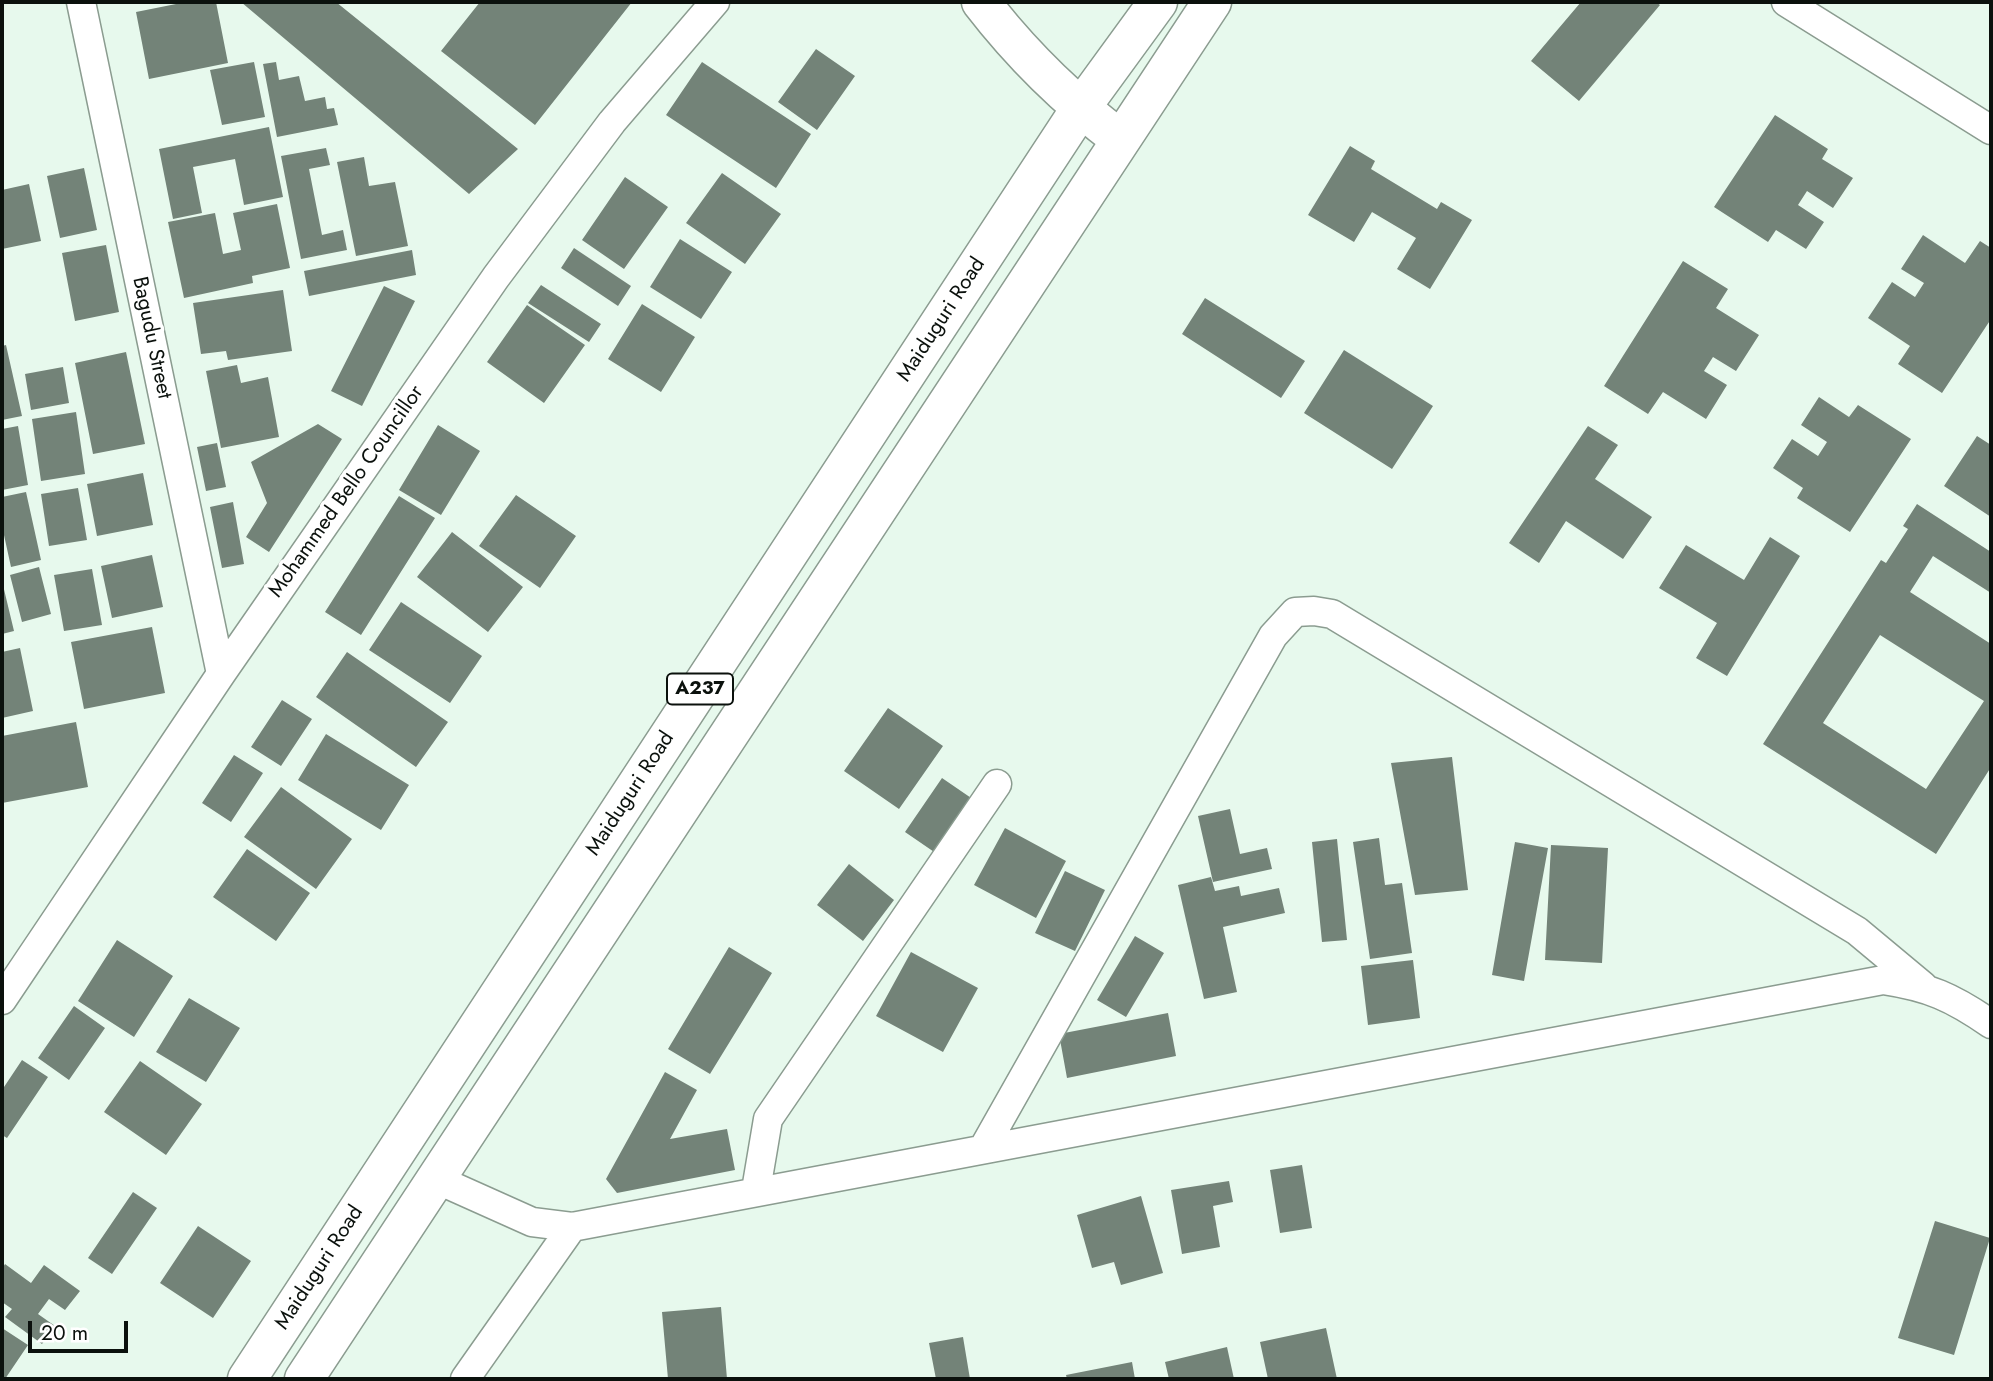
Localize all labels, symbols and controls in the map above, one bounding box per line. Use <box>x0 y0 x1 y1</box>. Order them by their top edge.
street label: Maiduguri Road <box>893 253 991 387</box>
street label: Bagudu Street <box>126 275 176 401</box>
street label: Mohammed Bello Councillor <box>264 381 430 603</box>
road number: A237 <box>667 674 733 704</box>
street label: Maiduguri Road <box>582 727 680 861</box>
street label: Maiduguri Road <box>271 1201 369 1335</box>
scale bar <box>32 1308 131 1352</box>
text: 20 m <box>41 1318 88 1348</box>

